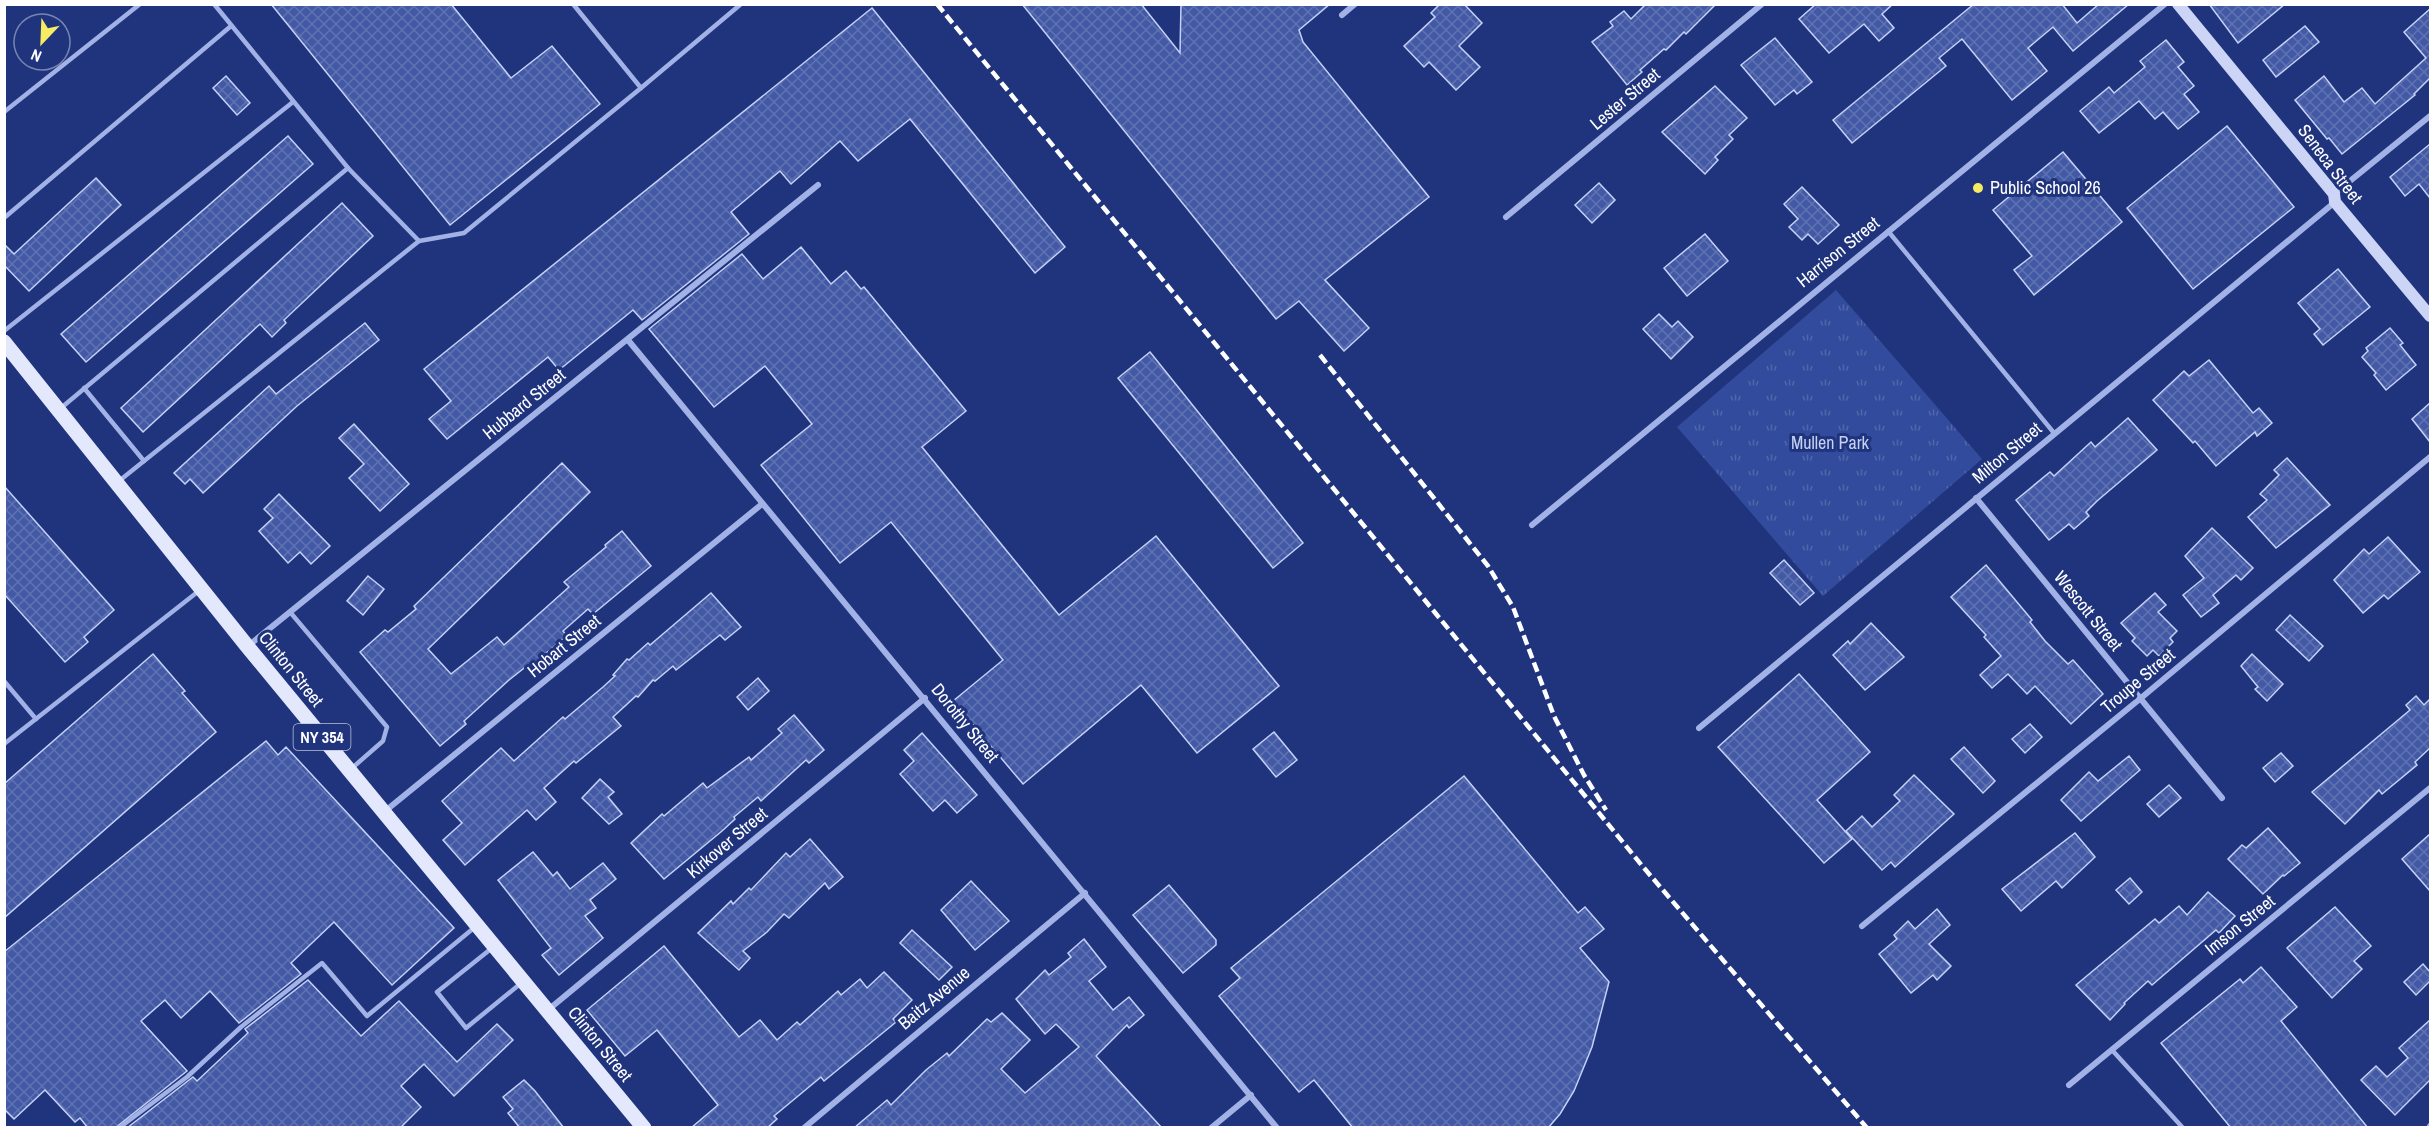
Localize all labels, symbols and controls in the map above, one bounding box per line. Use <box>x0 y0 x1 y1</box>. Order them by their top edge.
north arrow <box>12 12 72 72</box>
text: N <box>27 44 45 68</box>
street label: Lester Street <box>1584 62 1665 135</box>
street label: Seneca Street <box>2292 119 2369 209</box>
place label: Public School 26 <box>1990 175 2101 200</box>
marker: Public School 26 <box>1971 181 1985 195</box>
street label: Harrison Street <box>1791 210 1884 293</box>
street label: Hubbard Street <box>477 362 570 445</box>
street label: Milton Street <box>1967 416 2047 489</box>
park label: Mullen Park <box>1791 430 1870 455</box>
street label: Wescott Street <box>2048 565 2128 656</box>
street label: Hobart Street <box>522 608 606 683</box>
street label: Clinton Street <box>253 626 330 712</box>
street label: Troupe Street <box>2095 642 2180 719</box>
street label: Dorothy Street <box>926 678 1005 768</box>
road number: NY 354 <box>294 724 350 750</box>
street label: Kirkover Street <box>681 801 772 884</box>
street label: Imson Street <box>2199 889 2280 961</box>
street label: Baitz Avenue <box>892 960 975 1035</box>
street label: Clinton Street <box>562 1001 639 1087</box>

